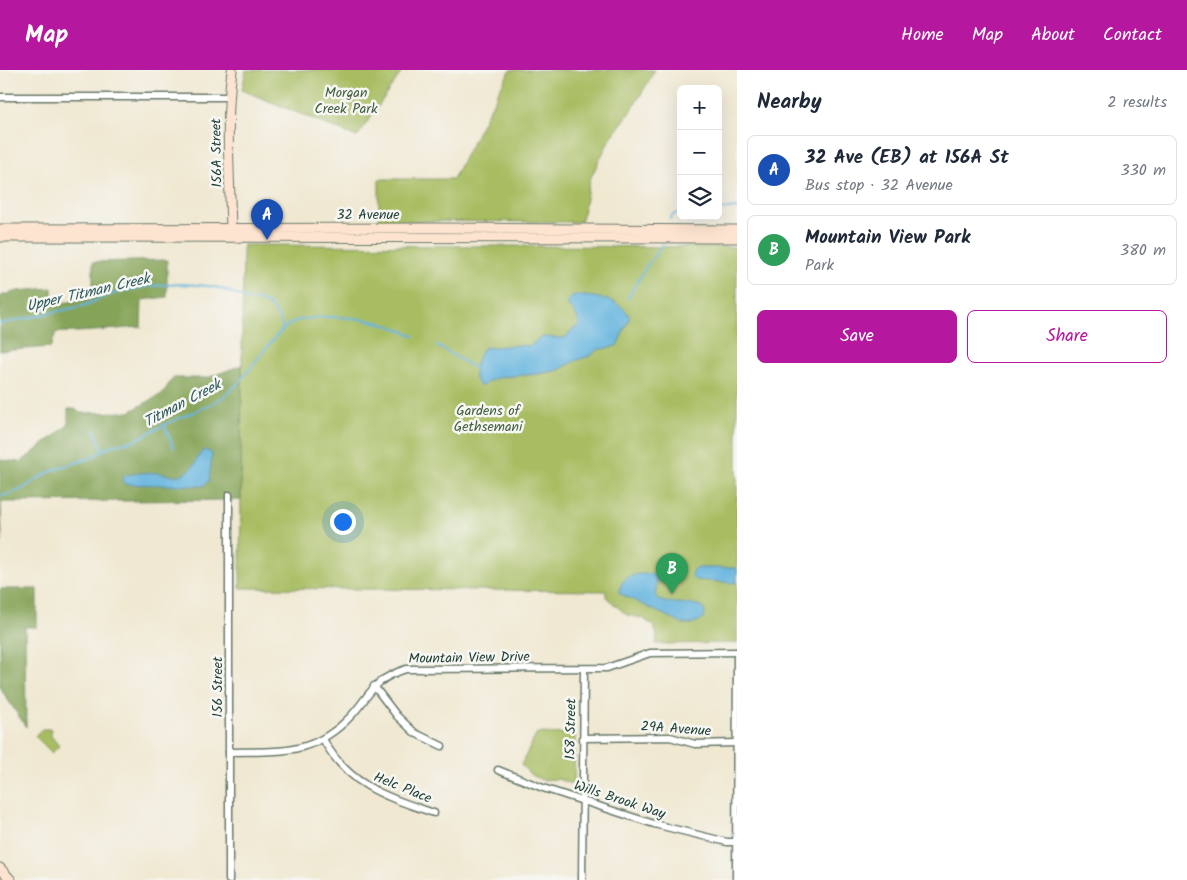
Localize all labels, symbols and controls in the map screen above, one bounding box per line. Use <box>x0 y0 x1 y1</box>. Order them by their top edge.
text: Map <box>25 16 68 55</box>
text: Home <box>901 21 944 50</box>
text: Map <box>972 21 1003 50</box>
text: About <box>1031 21 1075 50</box>
text: Contact <box>1103 21 1162 50</box>
park label: Morgan Creek Park <box>314 82 378 120</box>
map controls <box>677 85 722 220</box>
button: + <box>677 85 722 130</box>
text: Nearby <box>757 86 822 119</box>
text: 2 results <box>1107 90 1167 115</box>
street label: 156A Street <box>205 118 229 188</box>
button: − <box>677 130 722 175</box>
text: 32 Ave (EB) at 156A St <box>805 143 1009 173</box>
text: A <box>769 158 779 183</box>
text: 330 m <box>1121 158 1166 183</box>
text: Bus stop · 32 Avenue <box>805 173 953 198</box>
button: layers <box>677 175 722 220</box>
pin: A <box>251 199 283 240</box>
street label: 32 Avenue <box>337 204 400 226</box>
text: Mountain View Park <box>805 223 970 253</box>
text: B <box>769 238 779 263</box>
text: 380 m <box>1120 238 1166 263</box>
text: Park <box>805 253 834 278</box>
water label: Upper Titman Creek <box>24 267 154 319</box>
button: Save <box>757 310 957 363</box>
button: Share <box>967 310 1167 363</box>
water label: Titman Creek <box>139 372 227 434</box>
park label: Gardens of Gethsemani <box>454 400 523 438</box>
your location <box>330 509 356 535</box>
pin: B <box>656 553 688 594</box>
street label: Mountain View Drive <box>408 646 531 670</box>
street label: 156 Street <box>207 656 229 717</box>
street label: 158 Street <box>559 698 583 760</box>
street label: 29A Avenue <box>640 716 712 742</box>
street label: Helc Place <box>370 766 436 810</box>
street label: Wills Brook Way <box>571 775 669 825</box>

